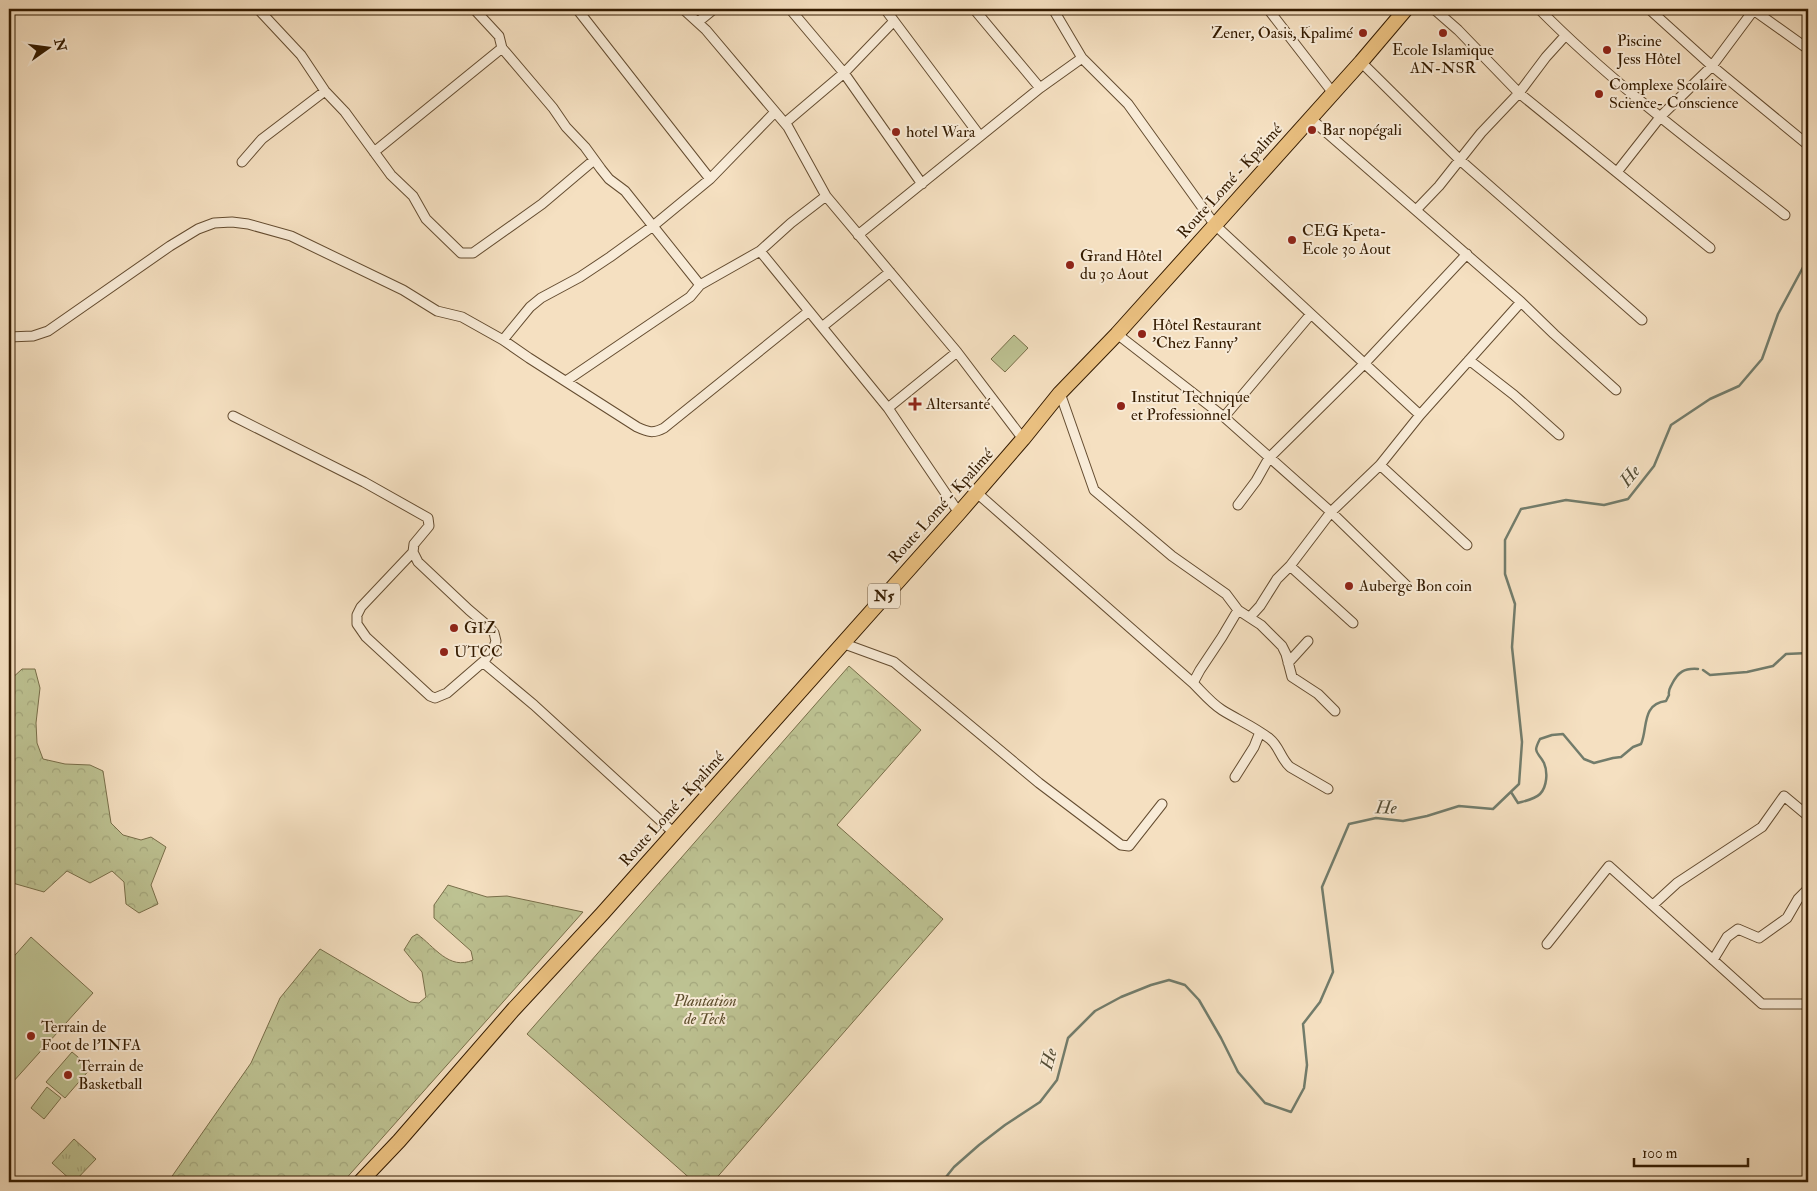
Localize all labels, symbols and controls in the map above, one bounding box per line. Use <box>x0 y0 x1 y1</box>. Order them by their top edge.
north arrow <box>22 22 72 72</box>
place label: Zener, Oasis, Kpalimé <box>1211 23 1353 44</box>
marker: Zener, Oasis, Kpalimé <box>1357 27 1369 39</box>
marker: Ecole Islamique AN-NSR <box>1437 27 1449 39</box>
place label: Piscine Jess Hôtel <box>1616 31 1681 70</box>
text: N <box>50 36 70 54</box>
place label: Ecole Islamique AN-NSR <box>1392 40 1494 78</box>
marker: Piscine Jess Hôtel <box>1601 44 1613 56</box>
place label: Complexe Scolaire Science- Conscience <box>1609 75 1739 113</box>
marker: Complexe Scolaire Science- Conscience <box>1593 88 1605 100</box>
street label: Route Lomé - Kpalimé <box>1173 119 1288 243</box>
place label: Bar nopégali <box>1322 120 1402 141</box>
place label: hotel Wara <box>906 122 976 142</box>
marker: Bar nopégali <box>1306 124 1318 136</box>
marker: hotel Wara <box>890 126 902 138</box>
place label: CEG Kpeta- Ecole 30 Aout <box>1302 221 1391 259</box>
marker: CEG Kpeta- Ecole 30 Aout <box>1286 234 1298 246</box>
place label: Grand Hôtel du 30 Aout <box>1080 246 1162 284</box>
marker: Grand Hôtel du 30 Aout <box>1064 259 1076 271</box>
place label: Hôtel Restaurant 'Chez Fanny' <box>1152 315 1261 353</box>
marker: Hôtel Restaurant 'Chez Fanny' <box>1136 328 1148 340</box>
place label: Institut Technique et Professionnel <box>1131 387 1250 425</box>
place label: Altersanté <box>925 394 990 414</box>
marker: Altersanté <box>908 397 922 411</box>
marker: Institut Technique et Professionnel <box>1115 400 1127 412</box>
street label: Route Lomé - Kpalimé <box>884 444 999 568</box>
water label: He <box>1614 460 1646 492</box>
place label: Auberge Bon coin <box>1358 576 1472 596</box>
marker: Auberge Bon coin <box>1343 580 1355 592</box>
road number: N5 <box>868 584 900 608</box>
place label: GIZ <box>464 618 496 638</box>
marker: GIZ <box>448 622 460 634</box>
place label: UTCC <box>454 642 503 662</box>
marker: UTCC <box>438 646 450 658</box>
street label: Route Lomé - Kpalimé <box>615 747 730 871</box>
water label: He <box>1374 796 1398 820</box>
park label: Plantation de Teck <box>672 991 737 1029</box>
place label: Terrain de Foot de l'INFA <box>41 1017 141 1055</box>
marker: Terrain de Foot de l'INFA <box>25 1030 37 1042</box>
water label: He <box>1035 1045 1063 1073</box>
place label: Terrain de Basketball <box>78 1056 144 1094</box>
marker: Terrain de Basketball <box>62 1069 74 1081</box>
scale bar <box>1634 1136 1748 1168</box>
text: 100 m <box>1642 1144 1678 1163</box>

